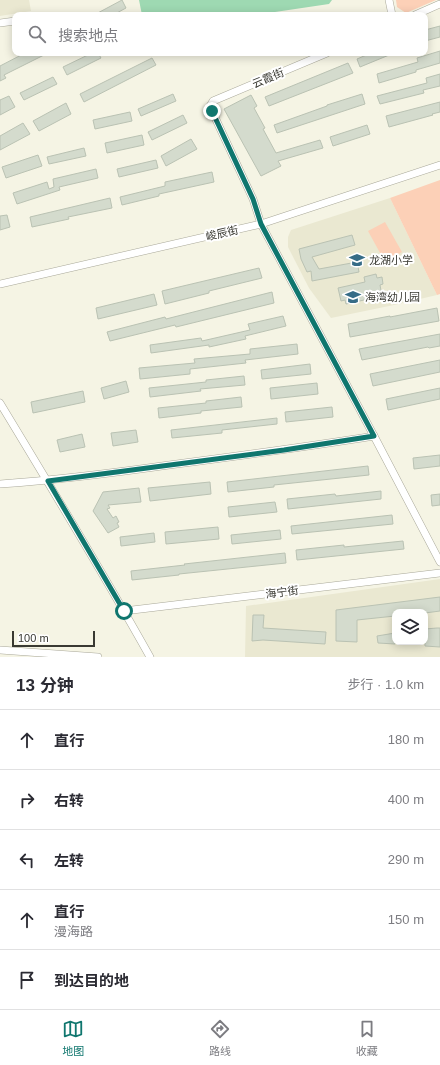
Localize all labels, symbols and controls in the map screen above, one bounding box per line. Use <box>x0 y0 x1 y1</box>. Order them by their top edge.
search box <box>12 12 428 56</box>
icon: search <box>26 23 48 45</box>
text: 搜索地点 <box>58 27 118 44</box>
street label: 云霞街 <box>250 66 286 90</box>
route end <box>203 102 221 120</box>
street label: 峻辰街 <box>205 223 239 243</box>
school or university icon: 龙湖小学 <box>348 251 366 269</box>
place label: 龙湖小学 <box>369 254 413 266</box>
school or university icon: 海湾幼儿园 <box>344 288 362 306</box>
place label: 海湾幼儿园 <box>365 291 420 303</box>
street label: 海宁街 <box>265 584 299 600</box>
route start <box>115 602 133 620</box>
map controls <box>392 609 428 645</box>
button: layers <box>392 609 428 645</box>
scale bar <box>12 629 95 648</box>
text: 100 m <box>18 632 49 644</box>
text: 13 分钟 <box>16 676 74 695</box>
text: 步行 · 1.0 km <box>347 677 424 692</box>
icon: ahead <box>16 729 38 751</box>
text: 直行 <box>54 732 84 749</box>
text: 180 m <box>388 732 424 747</box>
icon: right <box>16 789 38 811</box>
text: 右转 <box>54 792 84 809</box>
text: 400 m <box>388 792 424 807</box>
icon: left <box>16 849 38 871</box>
text: 左转 <box>54 852 84 869</box>
text: 290 m <box>388 852 424 867</box>
text: 直行 <box>54 903 84 920</box>
icon: ahead <box>16 909 38 931</box>
text: 150 m <box>388 912 424 927</box>
text: 漫海路 <box>54 924 93 939</box>
icon: arrive <box>16 969 38 991</box>
text: 到达目的地 <box>54 972 129 989</box>
tab: 地图 <box>62 1018 84 1058</box>
tab: 路线 <box>209 1018 231 1058</box>
tab: 收藏 <box>356 1018 378 1058</box>

